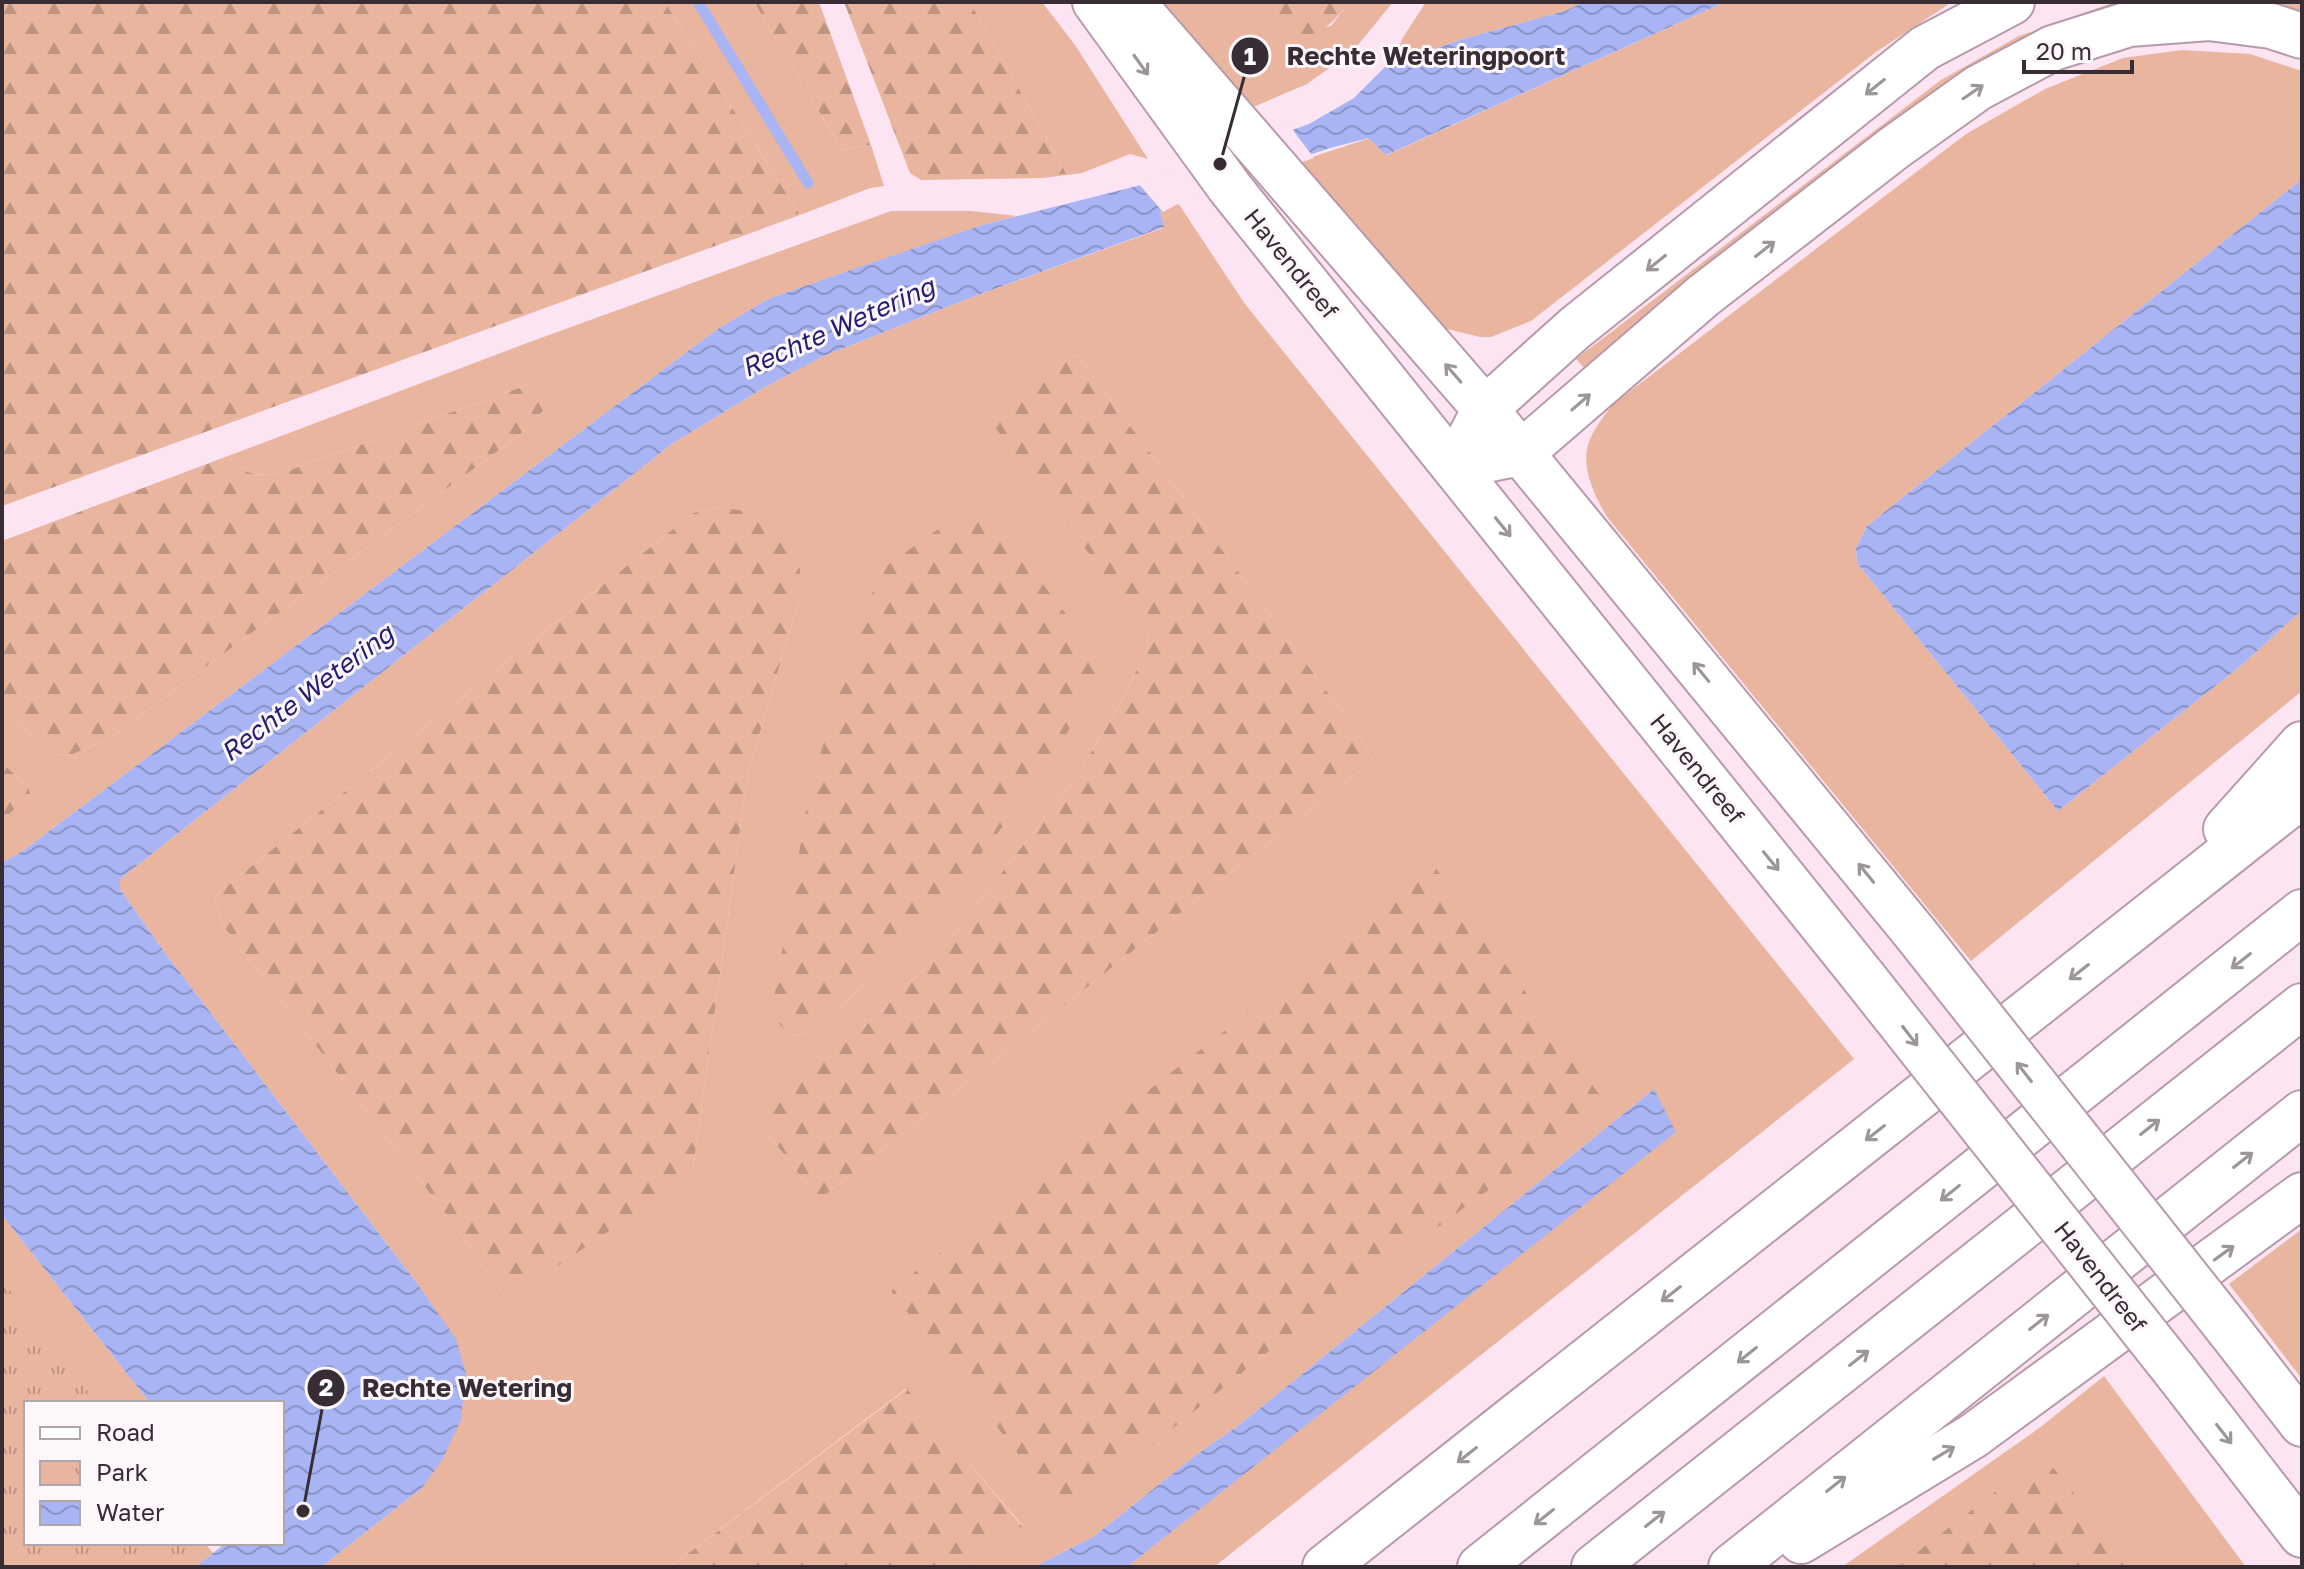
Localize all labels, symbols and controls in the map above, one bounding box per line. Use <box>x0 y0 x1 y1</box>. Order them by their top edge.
scale bar <box>2024 24 2132 74</box>
callout: Rechte Weteringpoort <box>1230 31 1581 81</box>
text: 20 m <box>2036 36 2092 65</box>
text: Rechte Weteringpoort <box>1287 40 1565 71</box>
text: 1 <box>1244 41 1256 70</box>
one-way arrow <box>1133 54 1149 76</box>
one-way arrow <box>1865 78 1886 96</box>
one-way arrow <box>1961 84 1984 100</box>
street label: Havendreef <box>1239 202 1345 324</box>
one-way arrow <box>1754 240 1775 257</box>
one-way arrow <box>1646 254 1667 272</box>
water label: Rechte Wetering <box>737 269 941 383</box>
one-way arrow <box>1444 363 1462 383</box>
one-way arrow <box>1570 394 1590 412</box>
one-way arrow <box>1495 516 1512 537</box>
water label: Rechte Wetering <box>214 616 401 768</box>
one-way arrow <box>1692 662 1710 682</box>
street label: Havendreef <box>1645 707 1751 829</box>
one-way arrow <box>1762 850 1779 871</box>
one-way arrow <box>1857 863 1875 884</box>
one-way arrow <box>2231 952 2252 969</box>
one-way arrow <box>2069 963 2090 981</box>
one-way arrow <box>1902 1025 1919 1046</box>
one-way arrow <box>2015 1062 2033 1082</box>
one-way arrow <box>2140 1118 2161 1136</box>
one-way arrow <box>1865 1125 1886 1142</box>
one-way arrow <box>2232 1151 2253 1169</box>
one-way arrow <box>1940 1184 1961 1202</box>
street label: Havendreef <box>2049 1215 2154 1338</box>
one-way arrow <box>2212 1244 2234 1261</box>
one-way arrow <box>1661 1286 1682 1303</box>
one-way arrow <box>2028 1313 2049 1330</box>
one-way arrow <box>1737 1347 1758 1364</box>
one-way arrow <box>1848 1349 1869 1367</box>
callout: Rechte Wetering <box>306 1363 588 1413</box>
text: 2 <box>319 1372 333 1401</box>
text: Rechte Wetering <box>362 1372 572 1403</box>
legend <box>24 1401 284 1545</box>
text: Road <box>96 1417 155 1446</box>
one-way arrow <box>2215 1423 2232 1444</box>
one-way arrow <box>1932 1445 1955 1461</box>
one-way arrow <box>1457 1447 1478 1464</box>
text: Park <box>96 1457 148 1486</box>
one-way arrow <box>1825 1475 1846 1492</box>
text: Water <box>96 1497 164 1526</box>
one-way arrow <box>1534 1509 1555 1526</box>
one-way arrow <box>1644 1510 1665 1527</box>

